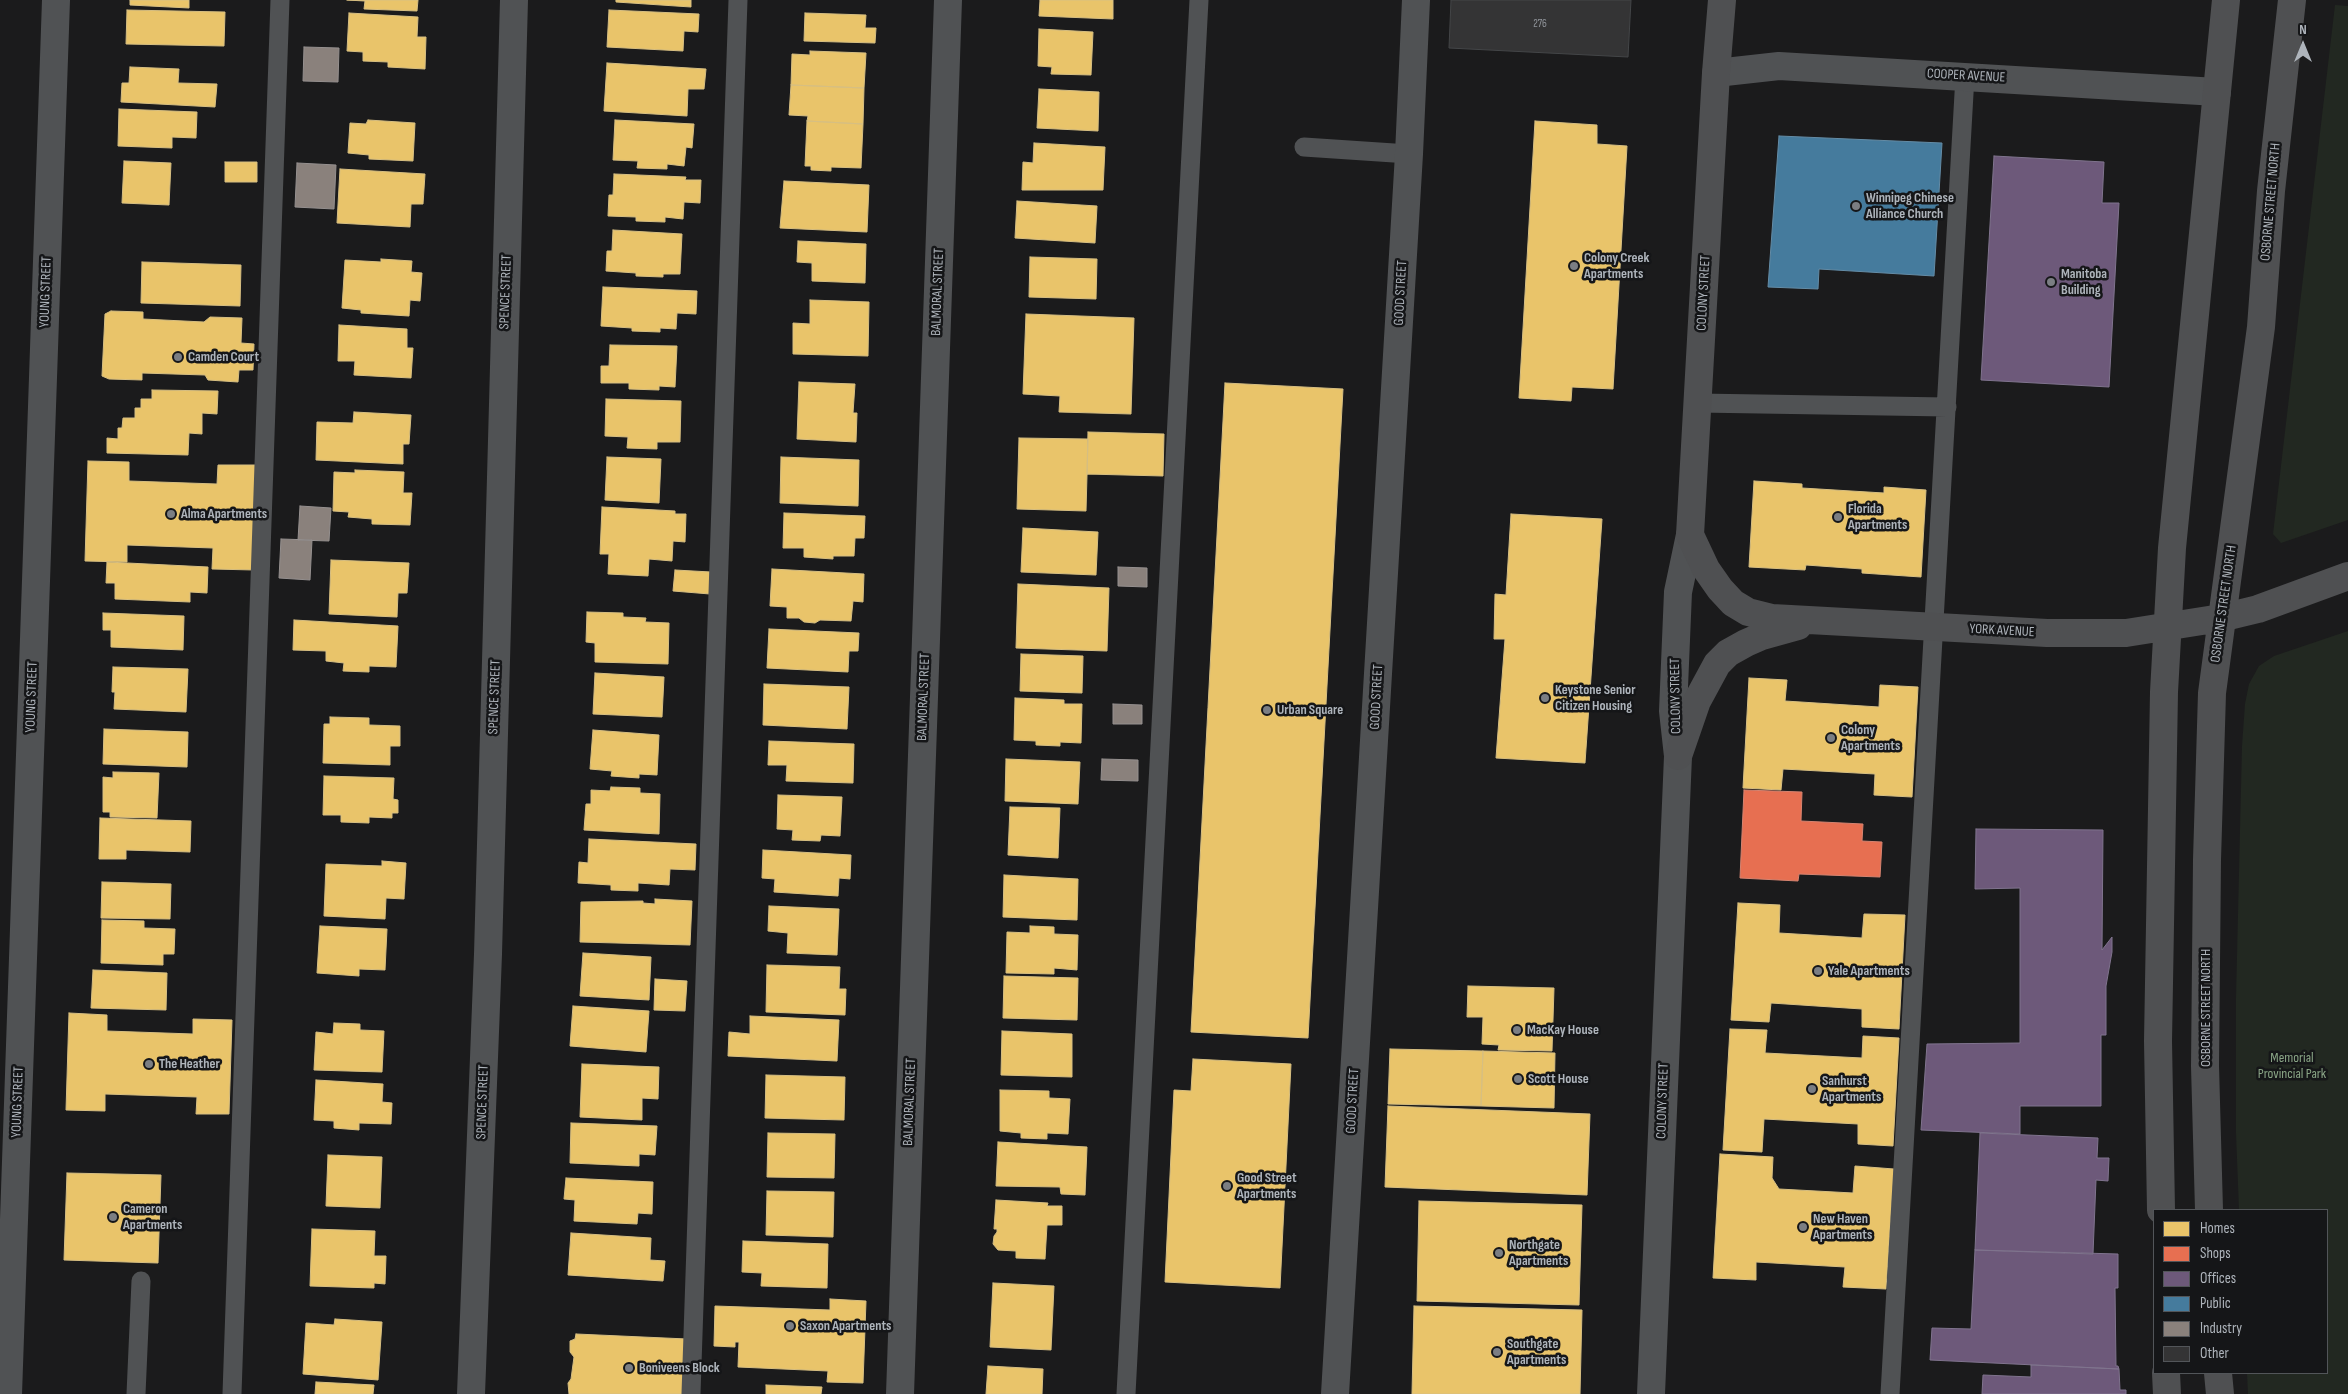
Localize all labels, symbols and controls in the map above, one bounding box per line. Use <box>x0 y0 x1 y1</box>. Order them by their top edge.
house number: 276 <box>1533 17 1547 31</box>
north arrow <box>2278 20 2328 70</box>
text: N <box>2299 21 2307 38</box>
street label: COOPER AVENUE <box>1926 66 2006 86</box>
street label: OSBORNE STREET NORTH <box>2257 142 2285 262</box>
place label: Winnipeg Chinese Alliance Church <box>1866 190 1954 222</box>
marker: Winnipeg Chinese Alliance Church <box>1850 200 1862 212</box>
street label: BALMORAL STREET <box>928 248 948 336</box>
place label: Colony Creek Apartments <box>1584 250 1649 282</box>
street label: SPENCE STREET <box>496 254 516 330</box>
street label: COLONY STREET <box>1694 255 1714 331</box>
street label: YOUNG STREET <box>36 256 56 328</box>
street label: GOOD STREET <box>1391 260 1411 326</box>
marker: Colony Creek Apartments <box>1568 260 1580 272</box>
place label: Manitoba Building <box>2061 266 2107 298</box>
marker: Manitoba Building <box>2045 276 2057 288</box>
place label: Camden Court <box>188 349 259 365</box>
marker: Camden Court <box>172 351 184 363</box>
place label: Florida Apartments <box>1848 501 1907 534</box>
place label: Alma Apartments <box>181 506 267 522</box>
marker: Alma Apartments <box>165 508 177 520</box>
marker: Florida Apartments <box>1832 511 1844 523</box>
street label: OSBORNE STREET NORTH <box>2207 544 2241 664</box>
street label: YORK AVENUE <box>1969 621 2035 641</box>
street label: BALMORAL STREET <box>914 653 934 741</box>
street label: COLONY STREET <box>1667 658 1685 734</box>
street label: SPENCE STREET <box>485 659 505 735</box>
street label: YOUNG STREET <box>22 661 42 733</box>
street label: GOOD STREET <box>1367 664 1387 730</box>
place label: Keystone Senior Citizen Housing <box>1555 682 1636 714</box>
marker: Keystone Senior Citizen Housing <box>1539 692 1551 704</box>
place label: Urban Square <box>1277 702 1343 718</box>
marker: Urban Square <box>1261 704 1273 716</box>
place label: Colony Apartments <box>1841 722 1900 754</box>
marker: Colony Apartments <box>1825 732 1837 744</box>
street label: OSBORNE STREET NORTH <box>2198 949 2214 1067</box>
place label: Yale Apartments <box>1828 963 1910 979</box>
marker: Yale Apartments <box>1812 965 1824 977</box>
place label: MacKay House <box>1527 1022 1599 1038</box>
marker: MacKay House <box>1511 1024 1523 1036</box>
park label: Memorial Provincial Park <box>2258 1050 2326 1082</box>
place label: The Heather <box>159 1056 220 1072</box>
marker: The Heather <box>143 1058 155 1070</box>
street label: BALMORAL STREET <box>900 1058 920 1146</box>
street label: COLONY STREET <box>1653 1063 1673 1139</box>
street label: SPENCE STREET <box>473 1064 493 1140</box>
street label: YOUNG STREET <box>8 1066 28 1138</box>
street label: GOOD STREET <box>1343 1068 1363 1134</box>
place label: Scott House <box>1528 1071 1589 1087</box>
marker: Scott House <box>1512 1073 1524 1085</box>
place label: Sanhurst Apartments <box>1822 1073 1881 1106</box>
marker: Sanhurst Apartments <box>1806 1083 1818 1095</box>
place label: Good Street Apartments <box>1237 1170 1297 1202</box>
marker: Good Street Apartments <box>1221 1180 1233 1192</box>
place label: Cameron Apartments <box>123 1201 182 1234</box>
legend <box>2153 1209 2328 1374</box>
marker: Cameron Apartments <box>107 1211 119 1223</box>
place label: New Haven Apartments <box>1813 1211 1872 1244</box>
text: Homes <box>2200 1219 2235 1238</box>
marker: New Haven Apartments <box>1797 1221 1809 1233</box>
place label: Northgate Apartments <box>1509 1237 1568 1270</box>
text: Shops <box>2200 1244 2231 1263</box>
marker: Northgate Apartments <box>1493 1247 1505 1259</box>
text: Offices <box>2200 1269 2236 1288</box>
text: Public <box>2200 1294 2231 1313</box>
place label: Saxon Apartments <box>800 1318 892 1334</box>
text: Industry <box>2200 1319 2242 1338</box>
marker: Saxon Apartments <box>784 1320 796 1332</box>
place label: Southgate Apartments <box>1507 1336 1566 1368</box>
text: Other <box>2200 1344 2229 1363</box>
marker: Southgate Apartments <box>1491 1346 1503 1358</box>
place label: Boniveens Block <box>639 1360 720 1376</box>
marker: Boniveens Block <box>623 1362 635 1374</box>

